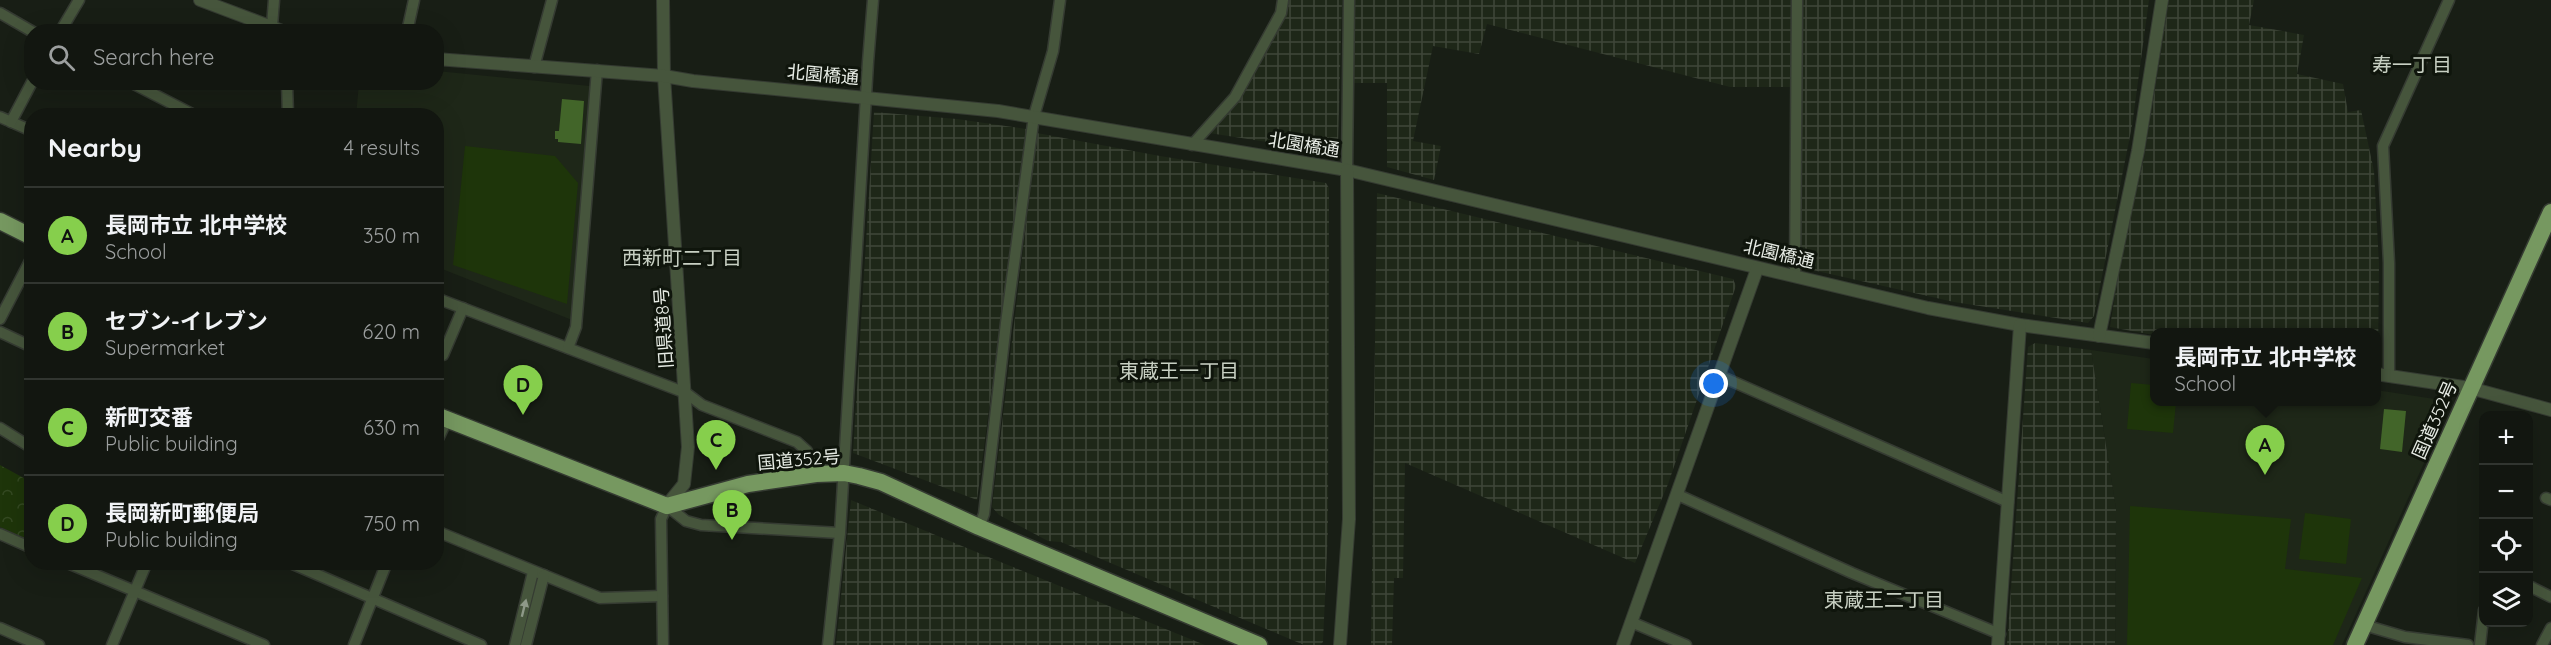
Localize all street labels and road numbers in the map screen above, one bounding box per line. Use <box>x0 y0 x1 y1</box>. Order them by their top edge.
street label: 北園橋通 <box>786 60 860 89</box>
street label: 北園橋通 <box>1267 128 1341 161</box>
street label: 北園橋通 <box>1741 234 1817 273</box>
street label: 旧県道8号 <box>649 286 678 370</box>
street label: 国道352号 <box>2407 377 2462 462</box>
street label: 国道352号 <box>757 444 841 475</box>

